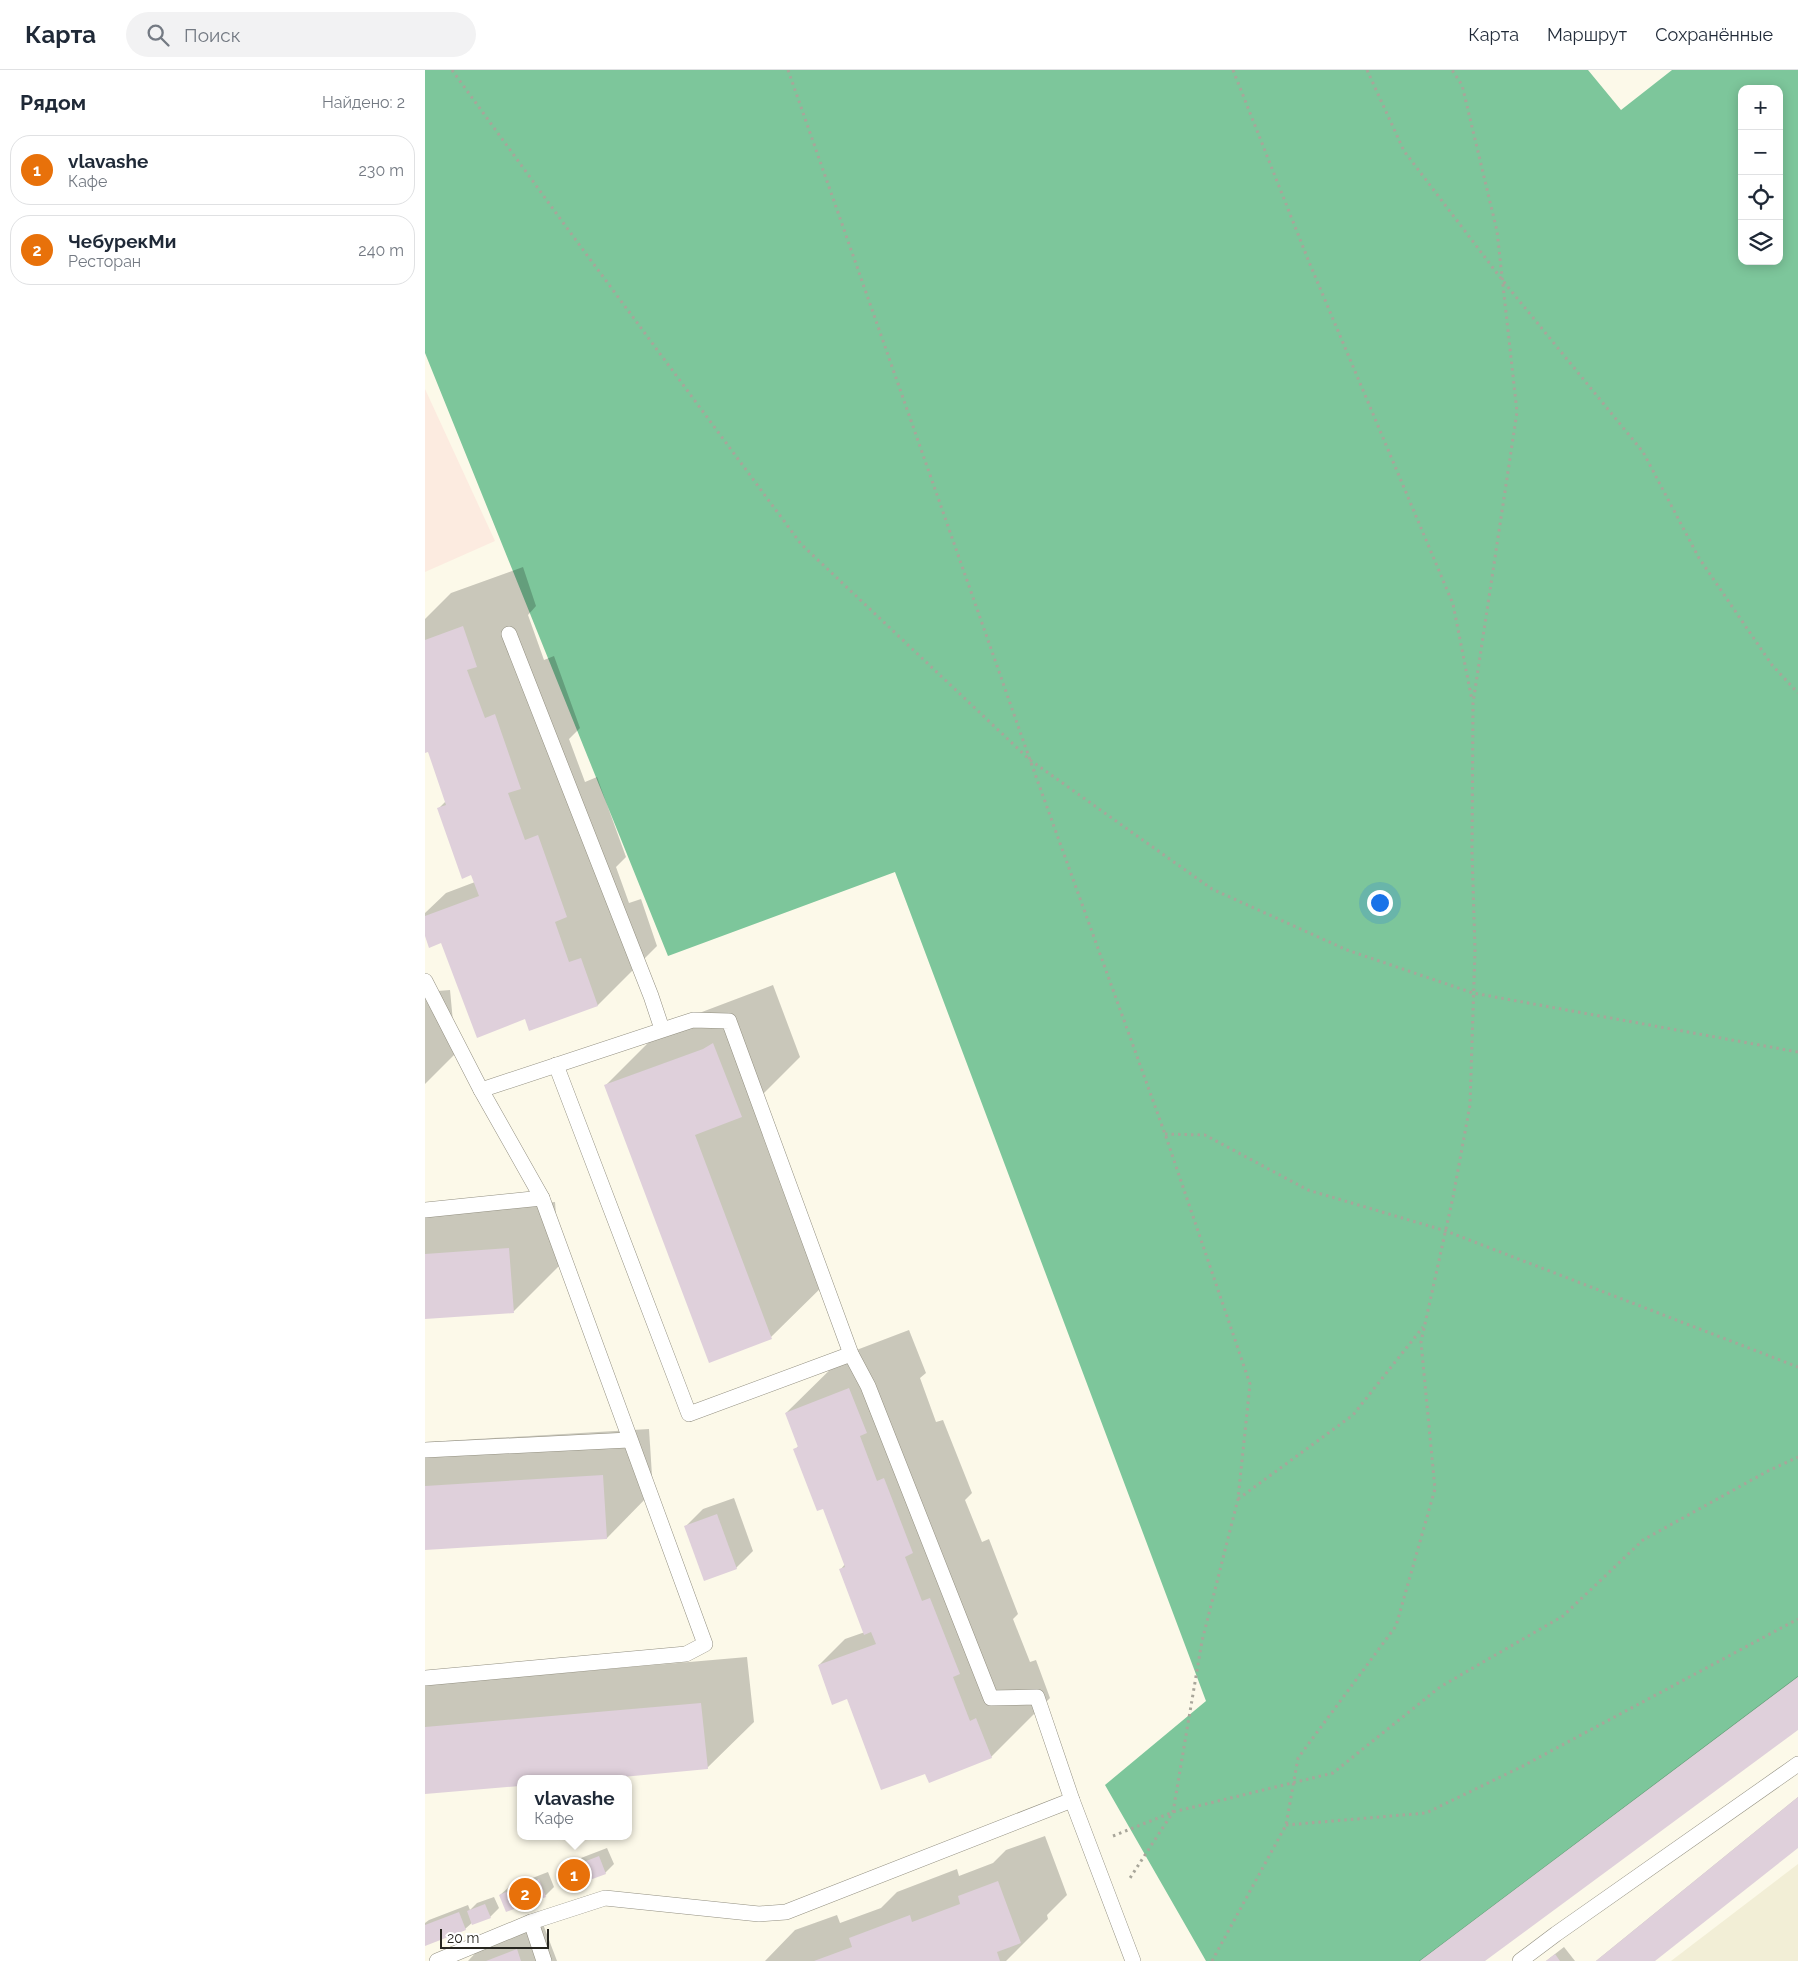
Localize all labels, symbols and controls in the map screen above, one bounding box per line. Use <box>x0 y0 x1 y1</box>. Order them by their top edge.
search box <box>126 12 476 57</box>
text: Карта <box>25 20 96 49</box>
icon: search <box>144 21 172 49</box>
text: Поиск <box>184 24 241 46</box>
text: Карта <box>1468 24 1519 45</box>
text: Маршрут <box>1547 24 1627 45</box>
text: Сохранённые <box>1655 24 1773 45</box>
map controls <box>1738 85 1783 265</box>
button: + <box>1738 85 1783 130</box>
text: Рядом <box>20 90 86 115</box>
text: Найдено: 2 <box>322 93 405 112</box>
button: − <box>1738 130 1783 175</box>
text: vlavashe <box>68 150 148 172</box>
text: 1 <box>33 161 41 180</box>
text: 230 m <box>359 161 404 180</box>
text: Кафе <box>68 172 107 191</box>
button: locate <box>1738 175 1783 220</box>
button: layers <box>1738 220 1783 265</box>
text: ЧебурекМи <box>68 230 176 252</box>
text: 2 <box>32 241 42 260</box>
text: 240 m <box>358 241 404 260</box>
text: Ресторан <box>68 252 141 271</box>
your location <box>1367 890 1393 916</box>
popup <box>517 1775 632 1840</box>
text: vlavashe <box>534 1787 615 1809</box>
text: Кафе <box>534 1809 574 1828</box>
pin: 1 <box>558 1856 590 1894</box>
pin: 2 <box>509 1875 541 1913</box>
scale bar <box>440 1926 549 1949</box>
text: 20 m <box>447 1930 479 1946</box>

